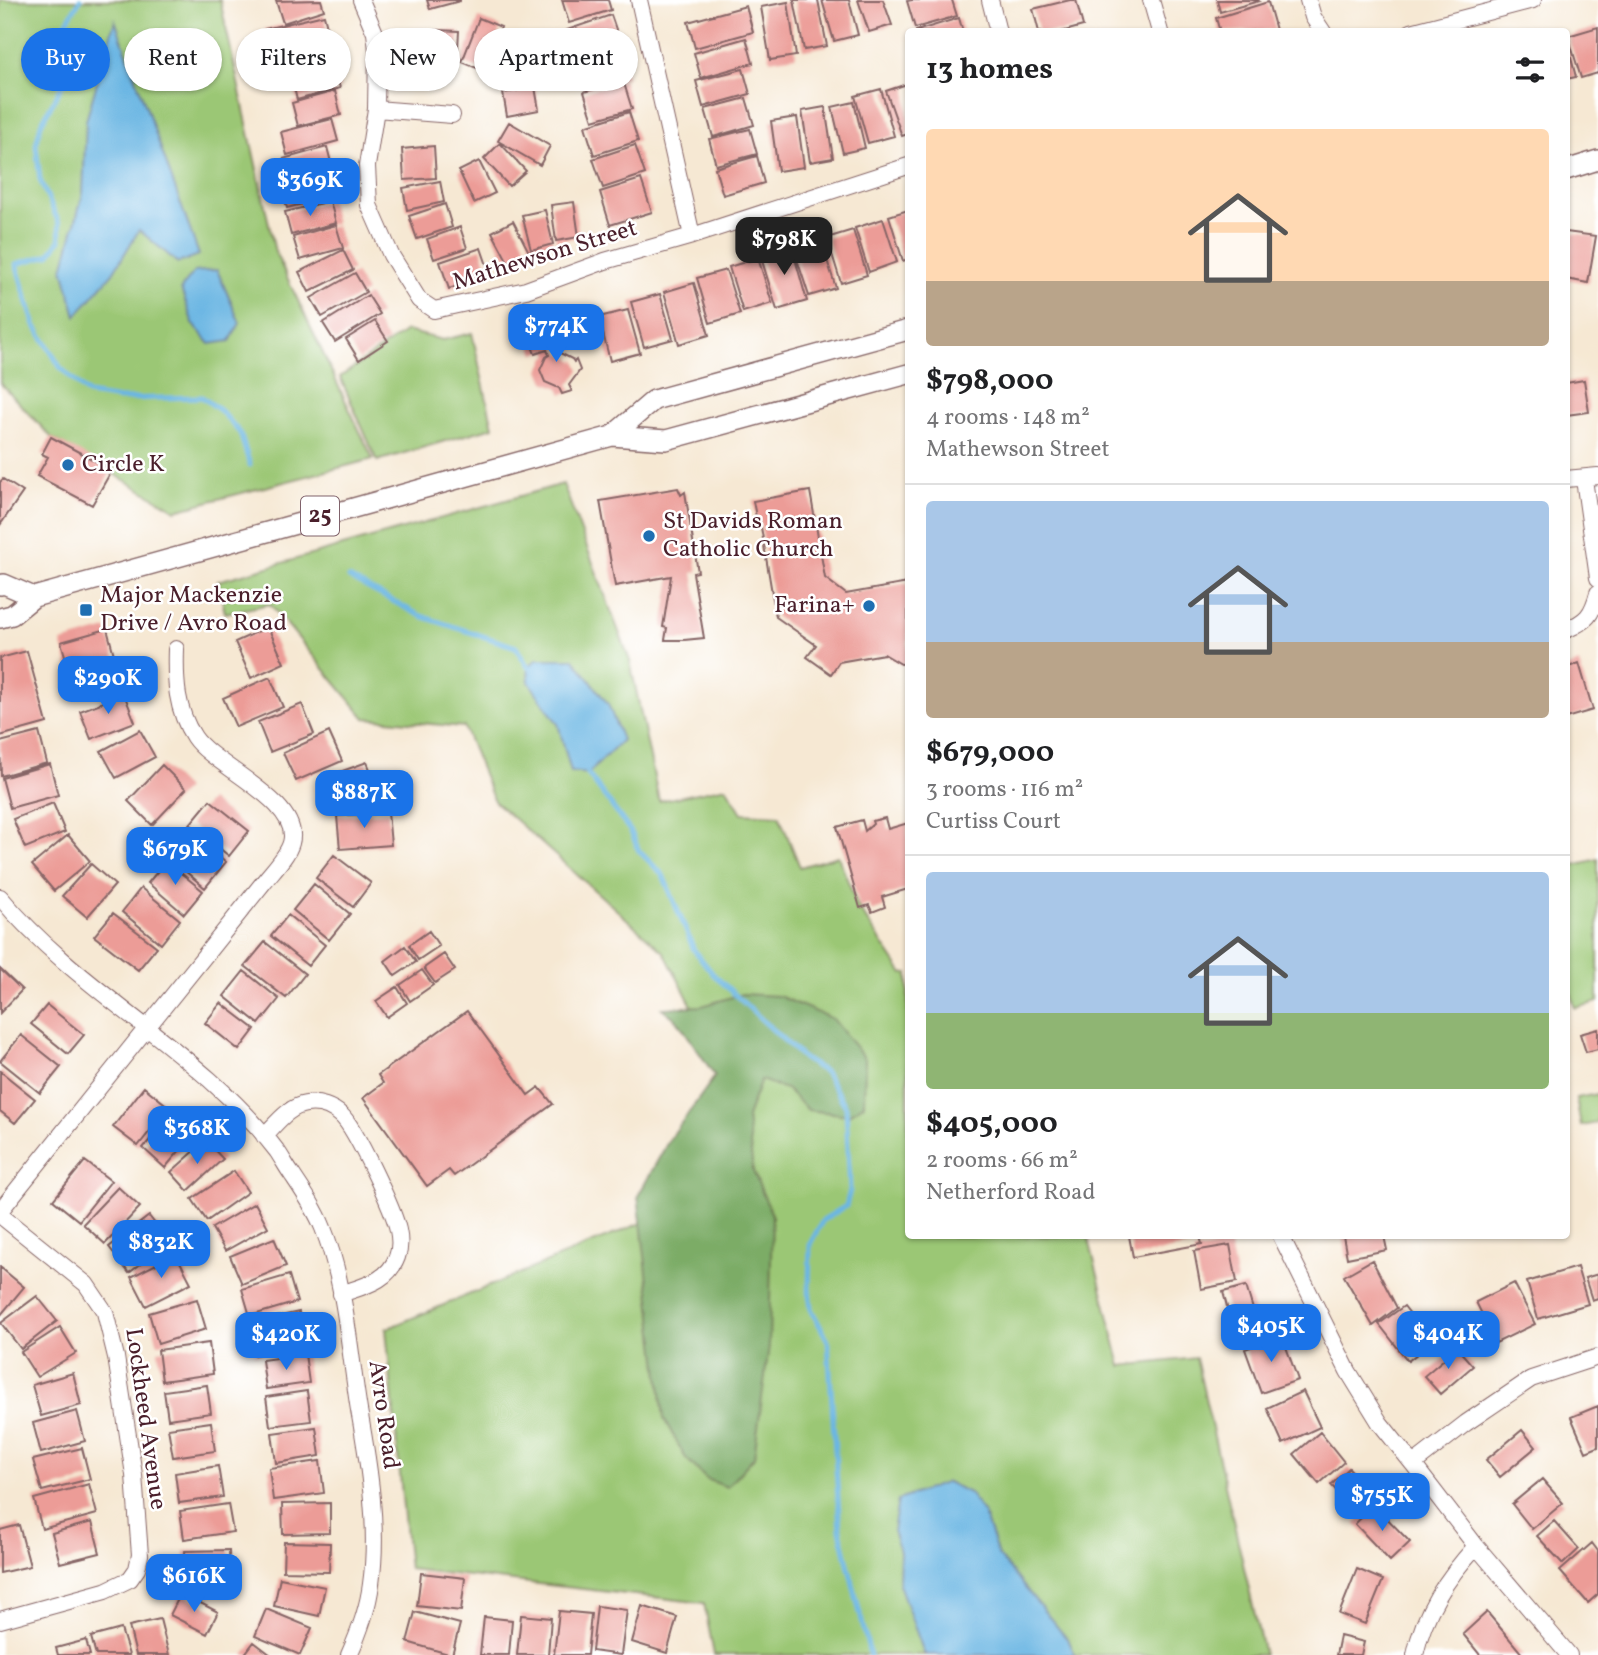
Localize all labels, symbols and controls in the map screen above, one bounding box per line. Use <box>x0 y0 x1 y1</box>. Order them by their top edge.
chip: Buy <box>21 28 110 91</box>
chip: Rent <box>124 28 222 91</box>
chip: Filters <box>236 28 351 91</box>
chip: New <box>365 28 460 91</box>
chip: Apartment <box>474 28 638 91</box>
text: 13 homes <box>926 49 1053 91</box>
icon: filters <box>1511 51 1549 89</box>
pin: $369K <box>261 158 359 218</box>
text: $369K <box>277 165 343 197</box>
icon: home <box>1175 175 1301 301</box>
street label: Mathewson Street <box>448 212 642 300</box>
pin: $798K <box>735 218 833 277</box>
text: $798K <box>751 224 817 256</box>
pin: $774K <box>507 304 605 364</box>
text: $774K <box>524 311 588 343</box>
text: $798,000 <box>926 360 1054 402</box>
text: 4 rooms · 148 m² <box>926 402 1090 434</box>
text: Mathewson Street <box>926 434 1109 466</box>
place label: Circle K <box>82 448 165 482</box>
marker: Circle K <box>60 457 76 473</box>
road number: 25 <box>301 496 339 536</box>
place label: St Davids Roman Catholic Church <box>663 505 843 567</box>
marker: St Davids Roman Catholic Church <box>641 528 657 544</box>
icon: home <box>1175 547 1301 673</box>
place label: Major Mackenzie Drive / Avro Road <box>100 579 287 641</box>
place label: Farina+ <box>774 589 855 623</box>
marker: Farina+ <box>861 598 877 614</box>
marker: Major Mackenzie Drive / Avro Road <box>78 602 94 618</box>
pin: $290K <box>59 656 157 716</box>
text: $290K <box>74 663 142 695</box>
text: $679,000 <box>926 732 1054 774</box>
pin: $887K <box>315 770 413 830</box>
text: 3 rooms · 116 m² <box>926 774 1083 806</box>
text: $887K <box>331 777 397 809</box>
text: Curtiss Court <box>926 806 1061 838</box>
pin: $679K <box>126 828 224 887</box>
text: $679K <box>142 834 208 866</box>
icon: home <box>1175 918 1301 1044</box>
text: $405,000 <box>926 1103 1058 1145</box>
pin: $368K <box>148 1106 246 1166</box>
text: $368K <box>164 1113 230 1145</box>
text: 2 rooms · 66 m² <box>926 1145 1078 1177</box>
text: Netherford Road <box>926 1177 1096 1209</box>
pin: $832K <box>112 1220 210 1280</box>
text: $832K <box>128 1227 194 1259</box>
pin: $405K <box>1222 1304 1320 1364</box>
text: $405K <box>1237 1311 1305 1343</box>
pin: $420K <box>237 1312 335 1372</box>
pin: $404K <box>1399 1312 1497 1371</box>
text: $404K <box>1413 1318 1483 1350</box>
text: $420K <box>251 1319 321 1351</box>
street label: Lockheed Avenue <box>115 1326 175 1512</box>
street label: Avro Road <box>359 1358 407 1472</box>
pin: $755K <box>1333 1474 1431 1533</box>
text: $755K <box>1351 1480 1413 1512</box>
pin: $616K <box>145 1554 243 1614</box>
text: $616K <box>162 1561 226 1593</box>

